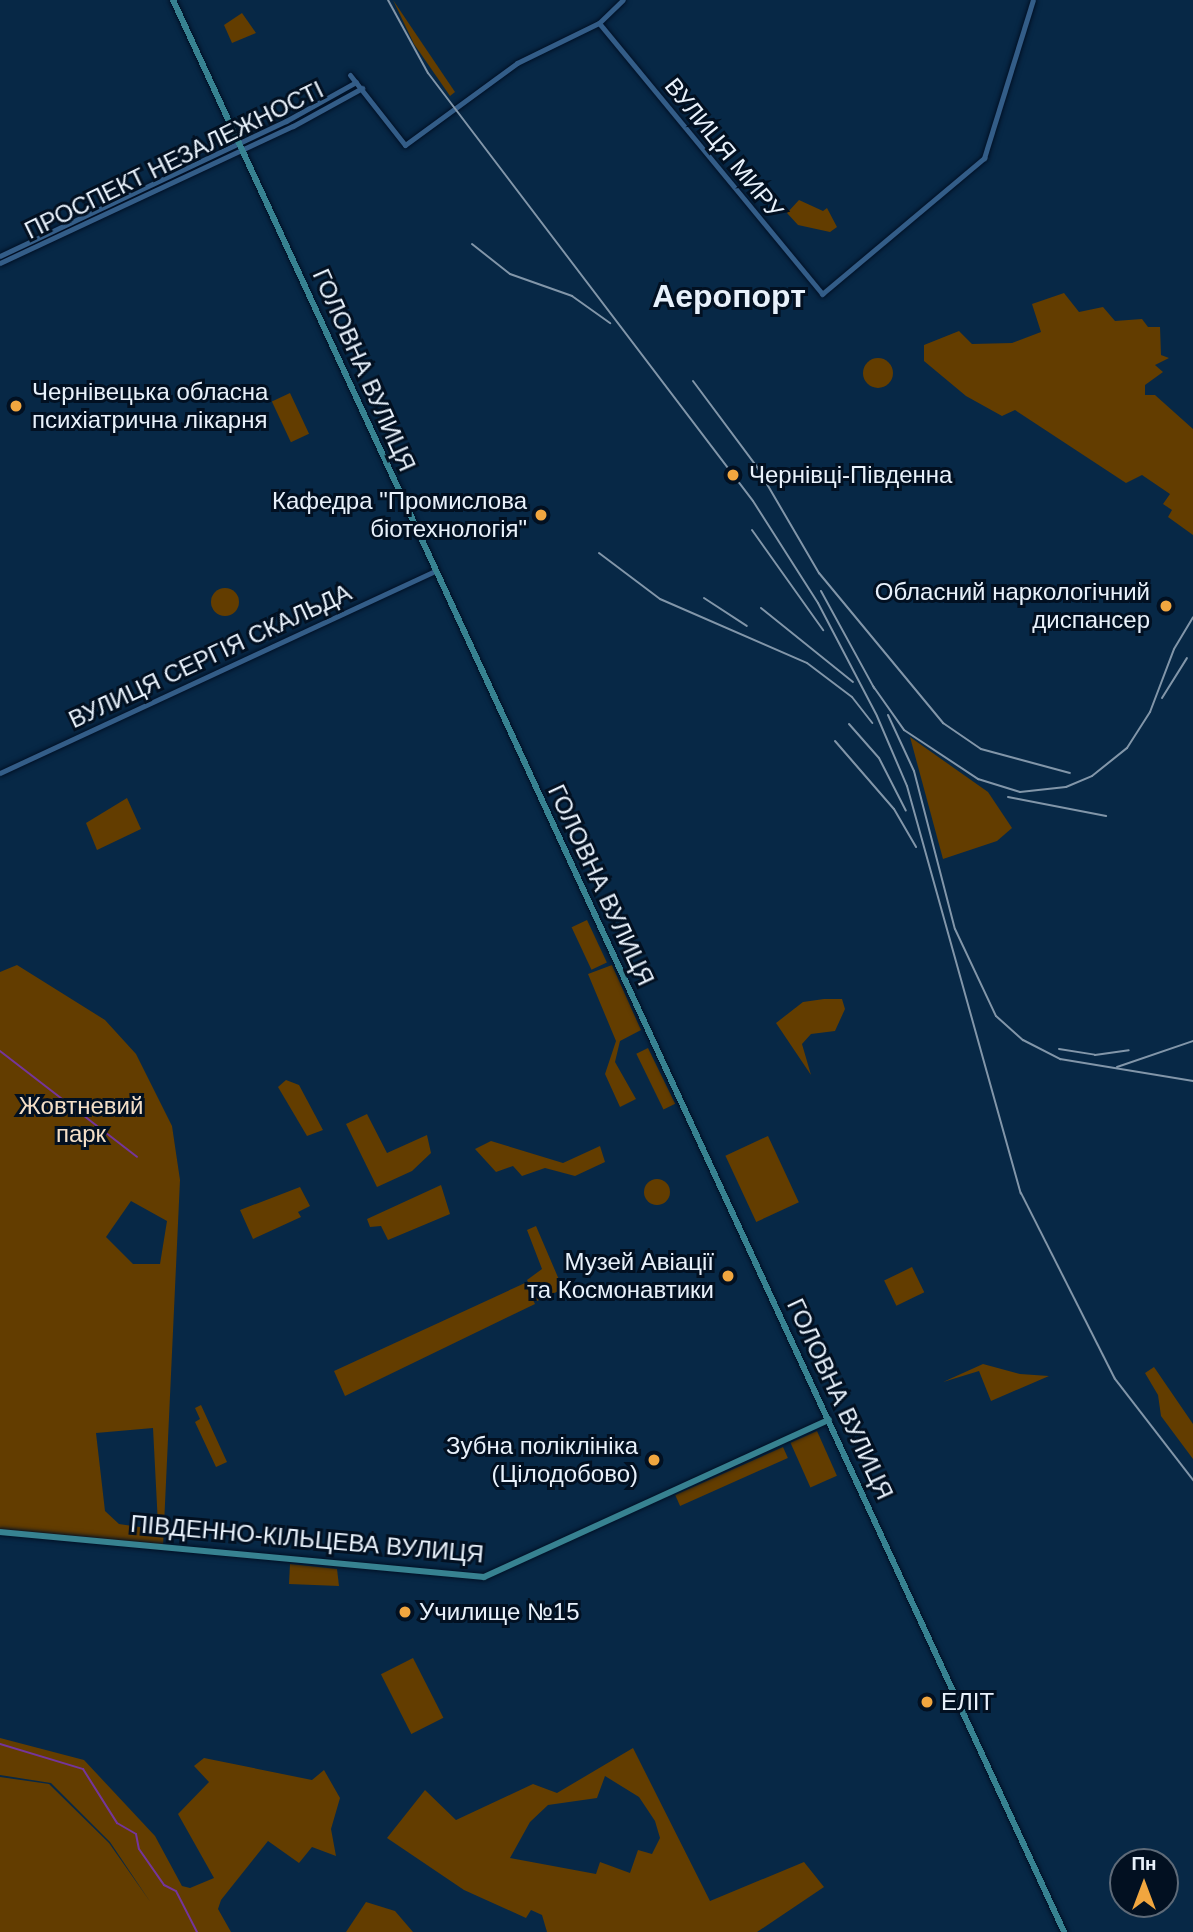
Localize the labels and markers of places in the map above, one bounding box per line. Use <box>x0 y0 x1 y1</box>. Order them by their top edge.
place label: Чернівецька обласна психіатрична лікарня <box>32 378 268 434</box>
marker: Чернівецька обласна психіатрична лікарня <box>6 396 26 416</box>
place label: Чернівці-Південна <box>749 461 952 489</box>
marker: Чернівці-Південна <box>723 465 743 485</box>
place label: Кафедра "Промислова біотехнологія" <box>272 487 527 543</box>
marker: Кафедра "Промислова біотехнологія" <box>533 507 549 523</box>
place label: Обласний наркологічний диспансер <box>875 578 1150 634</box>
marker: Обласний наркологічний диспансер <box>1156 596 1176 616</box>
place label: Музей Авіації та Космонавтики <box>527 1248 714 1304</box>
marker: Музей Авіації та Космонавтики <box>720 1268 736 1284</box>
place label: Зубна поліклініка (Цілодобово) <box>446 1432 638 1488</box>
marker: Зубна поліклініка (Цілодобово) <box>644 1450 664 1470</box>
place label: Училище №15 <box>419 1598 580 1626</box>
marker: Училище №15 <box>397 1604 413 1620</box>
place label: ЕЛІТ <box>941 1688 994 1716</box>
marker: ЕЛІТ <box>919 1694 935 1710</box>

